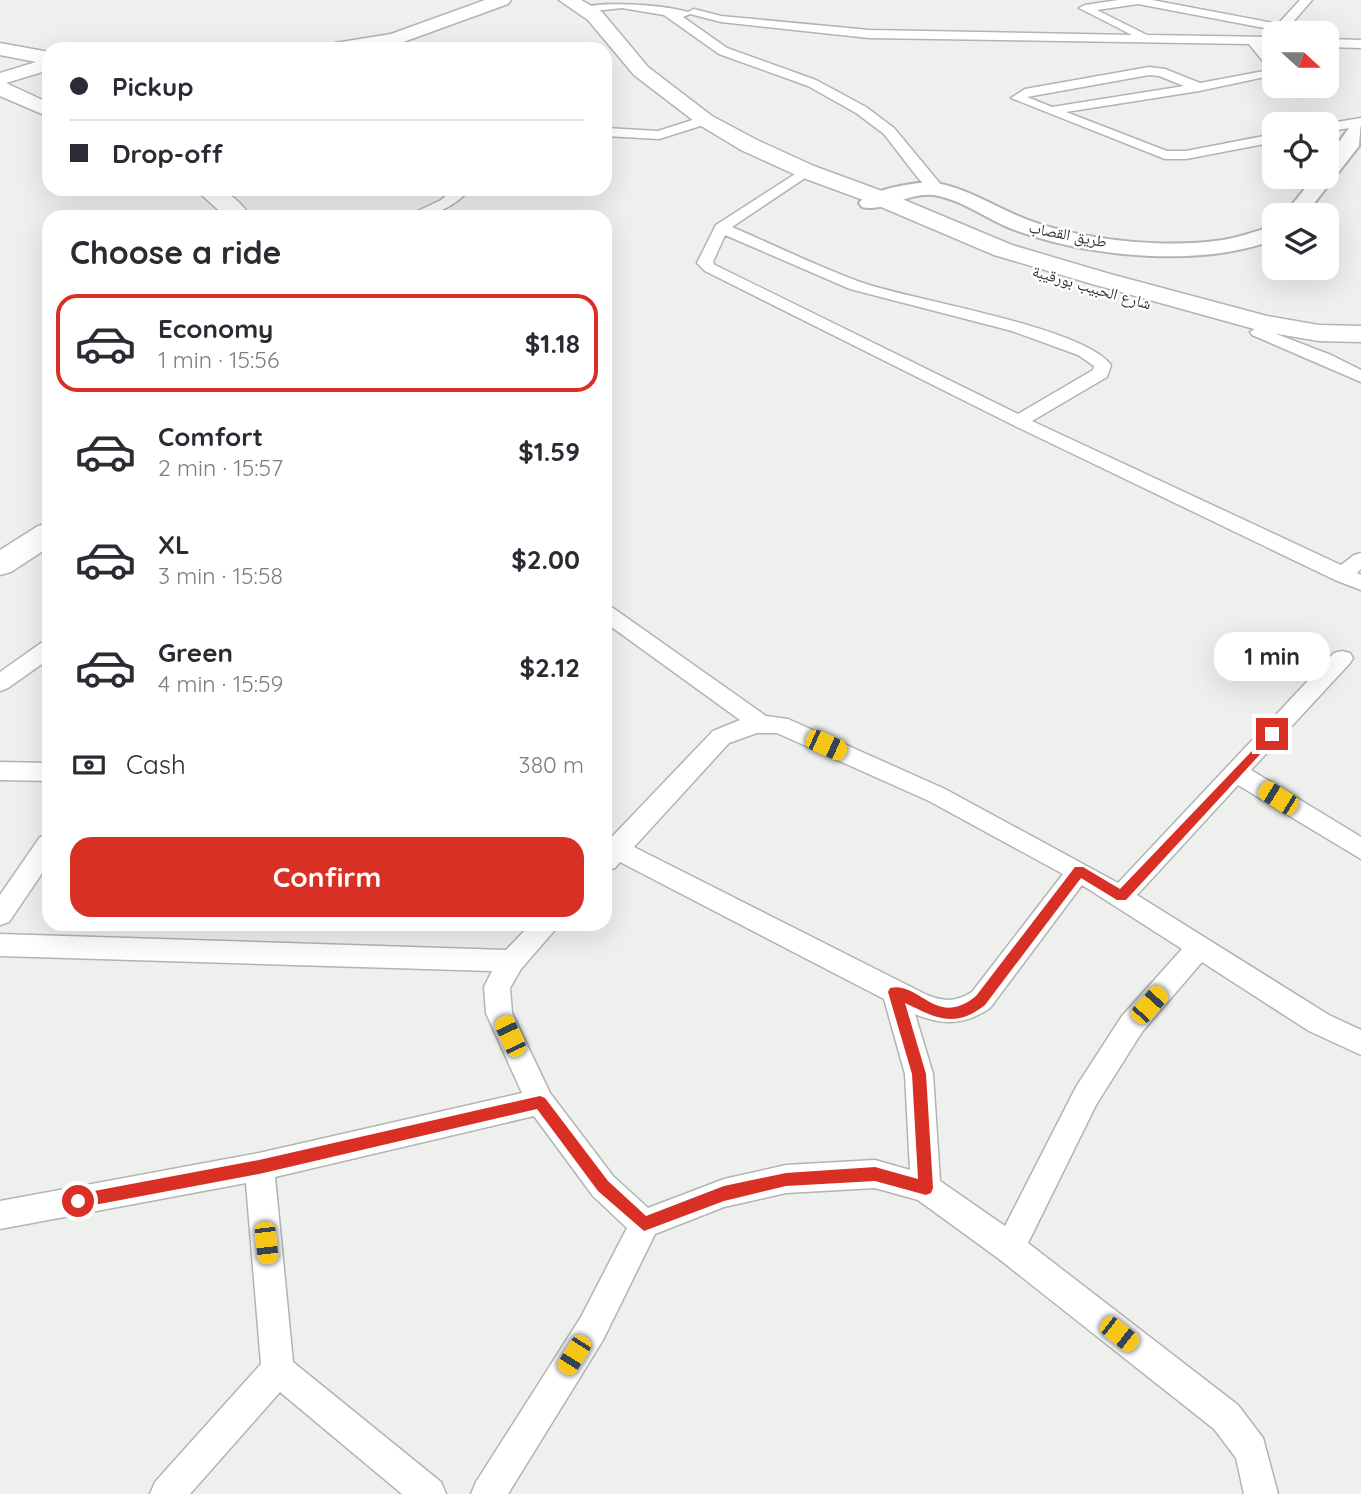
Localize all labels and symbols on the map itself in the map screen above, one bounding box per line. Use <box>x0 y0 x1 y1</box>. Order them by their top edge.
north arrow <box>1262 21 1339 98</box>
street label: طريق القصاب <box>1027 217 1109 252</box>
street label: شارع الحبيب بورقيبة <box>1030 260 1154 315</box>
callout: 1 min <box>1214 632 1330 682</box>
route end <box>1256 718 1288 750</box>
car <box>803 727 850 763</box>
car <box>1255 778 1302 818</box>
car <box>1128 982 1171 1028</box>
car <box>492 1013 529 1059</box>
route start <box>62 1185 94 1217</box>
car <box>254 1221 279 1265</box>
car <box>1096 1313 1143 1355</box>
car <box>554 1332 595 1378</box>

